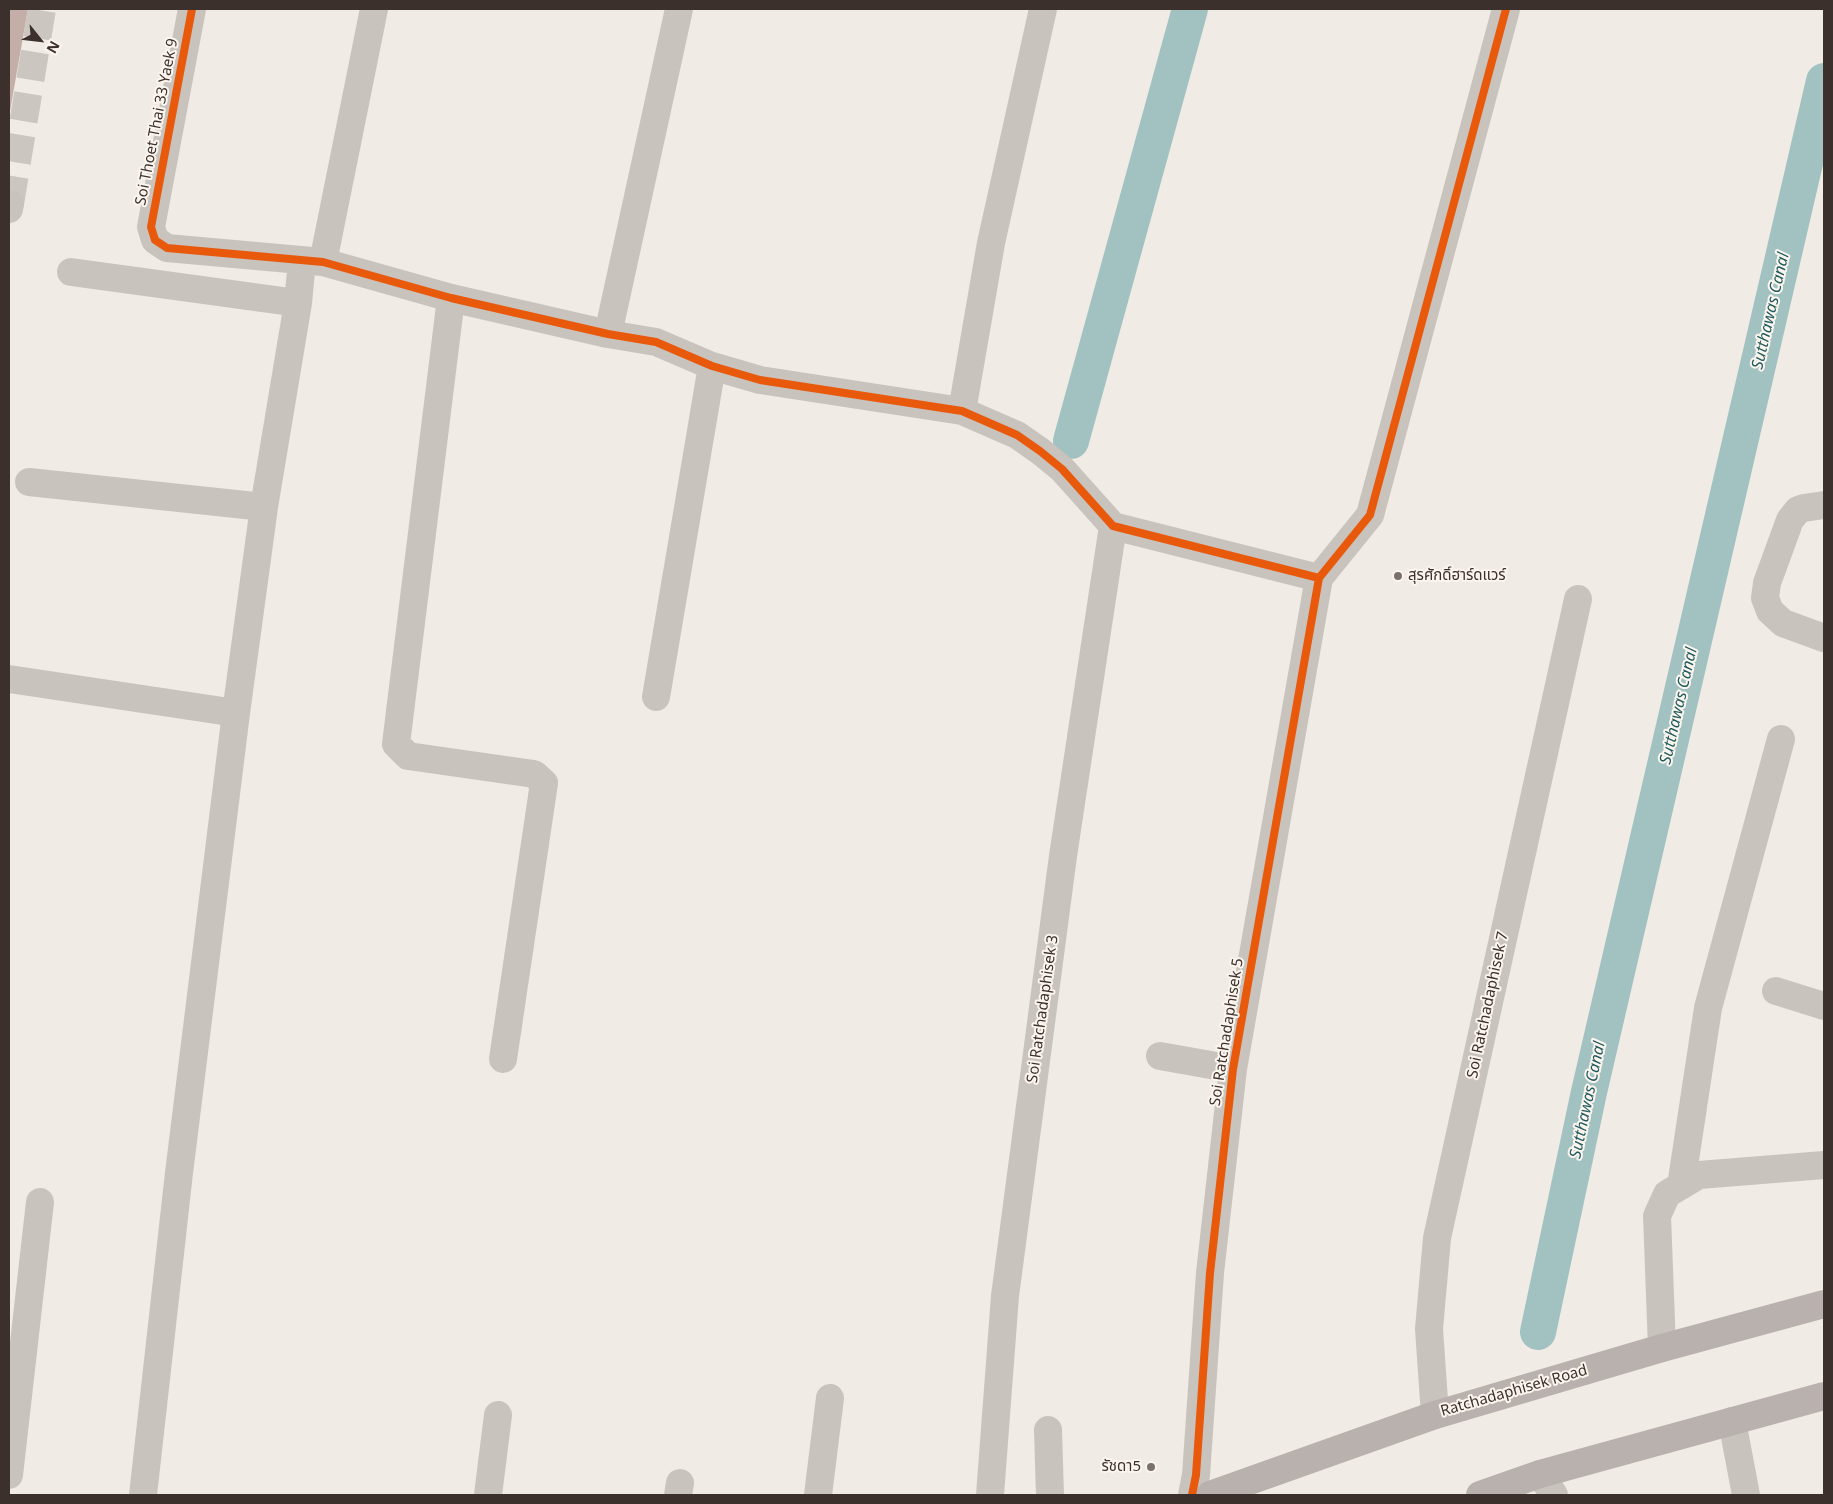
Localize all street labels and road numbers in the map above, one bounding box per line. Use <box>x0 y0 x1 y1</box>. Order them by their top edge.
street label: Soi Thoet Thai 33 Yaek 9 <box>132 37 182 207</box>
street label: Soi Ratchadaphisek 7 <box>1464 930 1512 1080</box>
street label: Soi Ratchadaphisek 3 <box>1024 934 1062 1084</box>
street label: Soi Ratchadaphisek 5 <box>1206 957 1248 1107</box>
street label: Ratchadaphisek Road <box>1439 1361 1589 1421</box>

